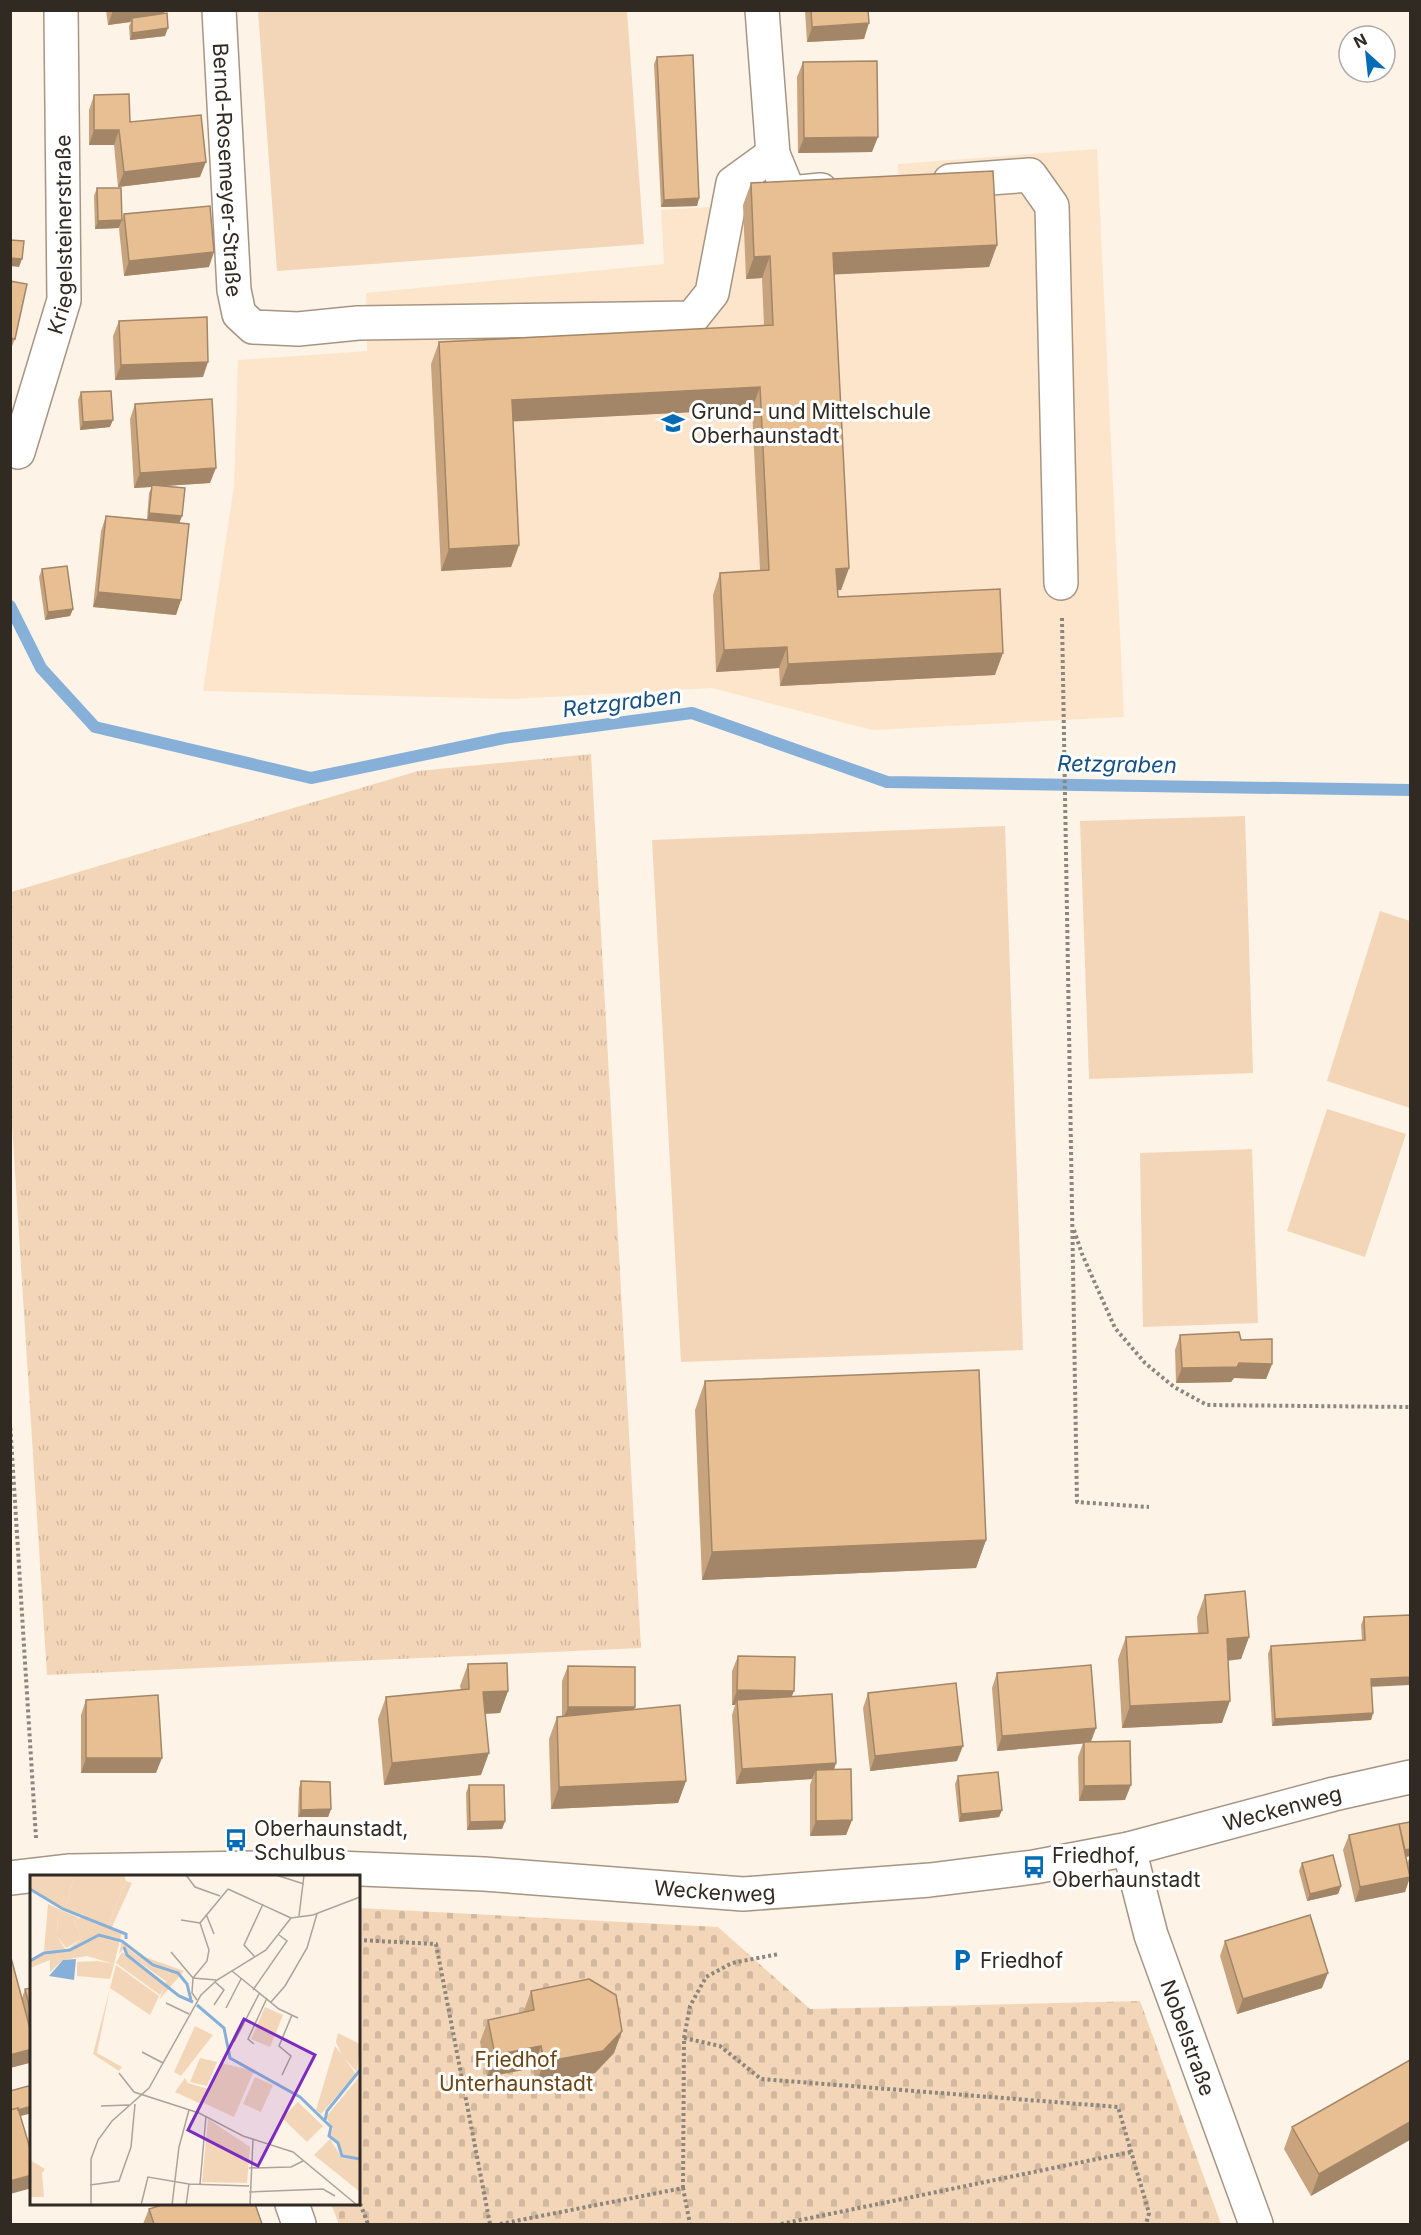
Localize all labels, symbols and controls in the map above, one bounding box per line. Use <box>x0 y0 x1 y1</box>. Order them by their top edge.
north arrow <box>1337 24 1397 84</box>
text: N <box>1350 29 1370 52</box>
street label: Bernd-Rosemeyer-Straße <box>208 42 248 299</box>
street label: Kriegelsteinerstraße <box>42 134 77 337</box>
place label: Grund- und Mittelschule Oberhaunstadt <box>691 399 931 448</box>
school or university icon: Grund- und Mittelschule Oberhaunstadt <box>660 410 686 436</box>
water label: Retzgraben <box>561 682 683 722</box>
water label: Retzgraben <box>1057 750 1177 778</box>
street label: Weckenweg <box>1220 1780 1344 1836</box>
place label: Oberhaunstadt, Schulbus <box>254 1816 408 1865</box>
bus stop icon: Oberhaunstadt, Schulbus <box>223 1827 249 1853</box>
place label: Friedhof, Oberhaunstadt <box>1052 1843 1200 1892</box>
bus stop icon: Friedhof, Oberhaunstadt <box>1021 1854 1047 1880</box>
inset map <box>30 1875 360 2205</box>
street label: Weckenweg <box>653 1875 776 1907</box>
parking icon: Friedhof <box>949 1947 975 1973</box>
place label: Friedhof <box>980 1948 1063 1973</box>
street label: Nobelstraße <box>1156 1976 1221 2099</box>
park label: Friedhof Unterhaunstadt <box>439 2047 593 2096</box>

